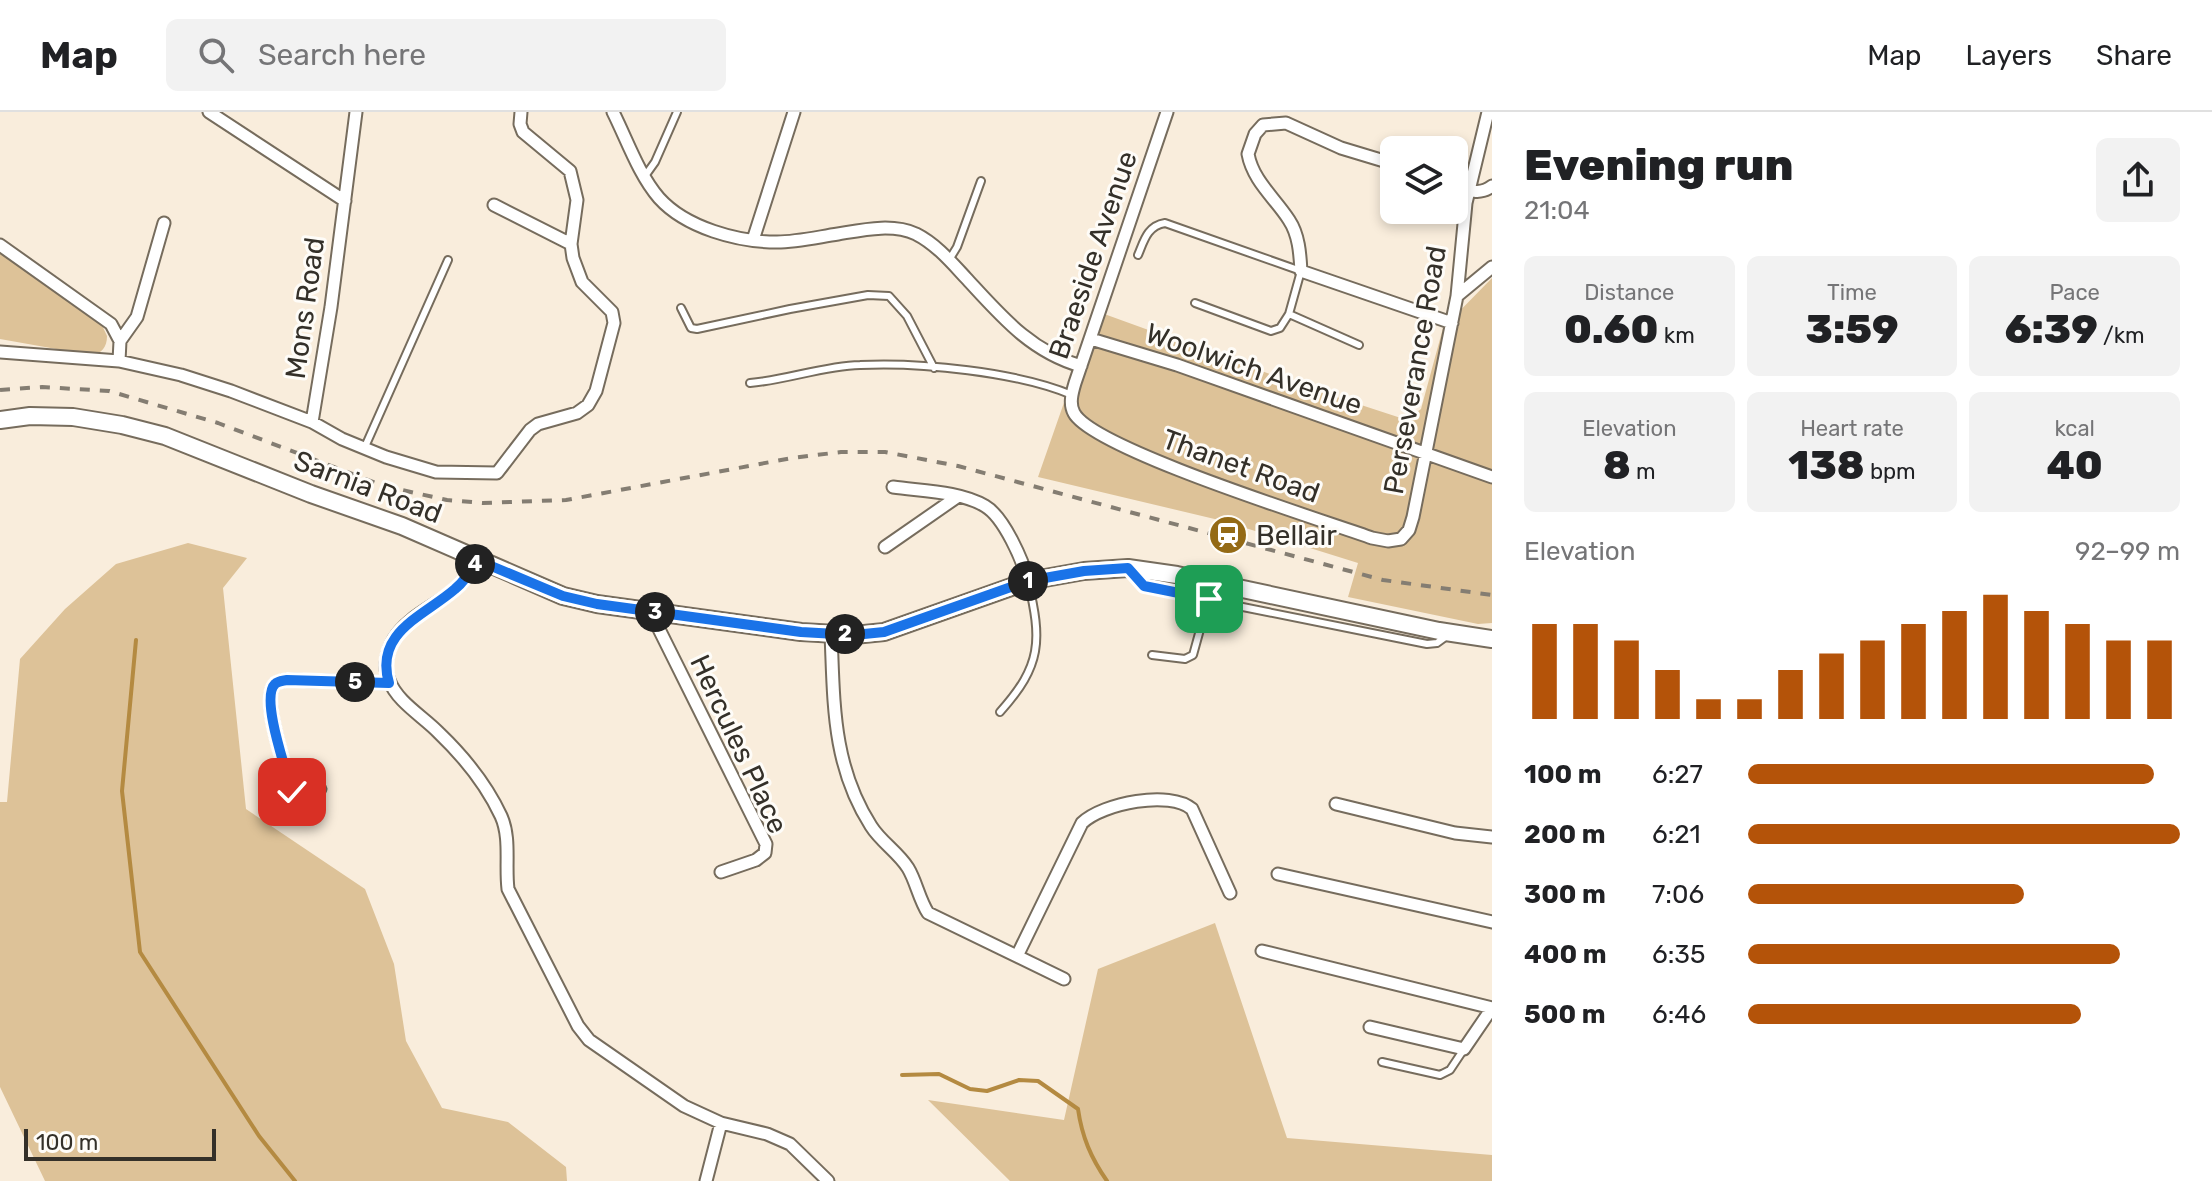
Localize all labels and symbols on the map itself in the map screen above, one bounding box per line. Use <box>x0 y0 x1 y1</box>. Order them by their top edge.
street label: Braeside Avenue <box>1042 147 1144 363</box>
street label: Mons Road <box>279 235 331 381</box>
street label: Perseverance Road <box>1377 243 1453 497</box>
street label: Woolwich Avenue <box>1141 316 1367 422</box>
street label: Thanet Road <box>1158 422 1324 510</box>
street label: Sarnia Road <box>289 444 447 530</box>
station icon: Bellair <box>1207 514 1249 556</box>
place label: Bellair <box>1256 519 1337 552</box>
pin: 4 <box>455 544 495 584</box>
pin: 1 <box>1008 561 1048 601</box>
pin <box>1175 565 1243 633</box>
pin: 3 <box>635 592 675 632</box>
pin: 2 <box>825 614 865 654</box>
street label: Hercules Place <box>683 649 795 839</box>
pin: 5 <box>335 662 375 702</box>
pin <box>258 758 326 826</box>
scale bar <box>24 1125 216 1161</box>

